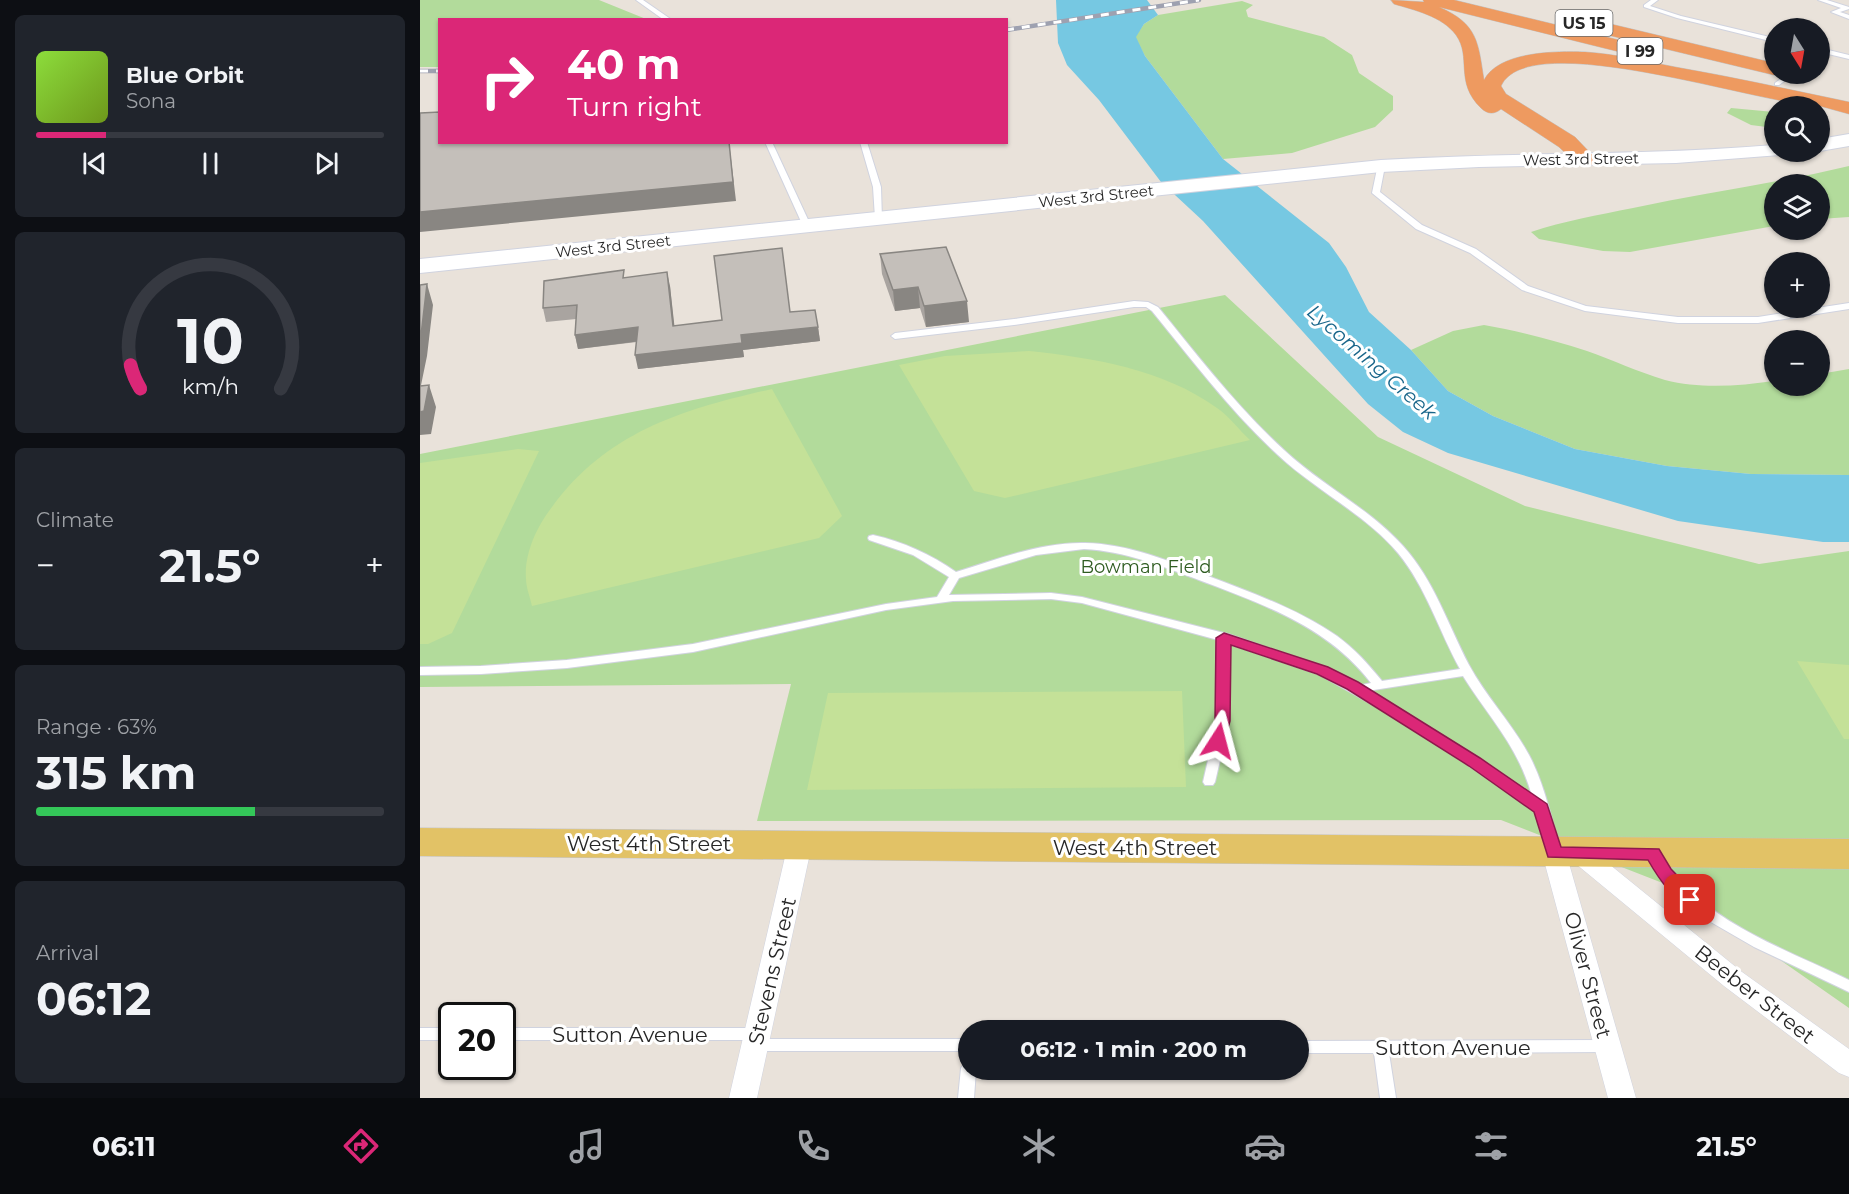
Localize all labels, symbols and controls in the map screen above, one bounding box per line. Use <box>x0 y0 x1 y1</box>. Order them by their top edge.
road number: US 15 <box>1556 10 1612 36</box>
north arrow <box>1764 18 1830 84</box>
map controls <box>1764 18 1830 396</box>
text: 40 m <box>567 38 680 90</box>
road number: I 99 <box>1618 38 1662 64</box>
icon: right <box>468 42 546 120</box>
text: Blue Orbit <box>126 62 244 89</box>
text: Sona <box>126 89 176 113</box>
text: Turn right <box>567 90 702 123</box>
button: search <box>1764 96 1830 162</box>
icon: previous <box>78 147 111 180</box>
icon: pause <box>194 147 227 180</box>
icon: next <box>310 147 343 180</box>
street label: West 3rd Street <box>1523 148 1639 170</box>
button: layers <box>1764 174 1830 240</box>
street label: West 3rd Street <box>1037 180 1155 212</box>
street label: West 3rd Street <box>554 230 672 262</box>
button: + <box>1764 252 1830 318</box>
water label: Lycoming Creek <box>1303 299 1442 425</box>
text: 10 <box>177 304 243 380</box>
button: − <box>1764 330 1830 396</box>
text: km/h <box>181 374 239 400</box>
text: Climate <box>36 508 114 532</box>
text: 21.5° <box>159 538 261 593</box>
text: − <box>36 545 55 585</box>
text: + <box>365 545 384 585</box>
park label: Bowman Field <box>1080 556 1212 578</box>
position arrow <box>1186 709 1250 773</box>
text: Range · 63% <box>36 715 157 739</box>
text: 315 km <box>36 745 196 800</box>
street label: West 4th Street <box>567 831 731 856</box>
street label: West 4th Street <box>1053 835 1217 860</box>
pin <box>1664 874 1715 925</box>
icon: arrive <box>1673 883 1706 916</box>
street label: Stevens Street <box>743 895 801 1047</box>
street label: Oliver Street <box>1559 909 1617 1041</box>
street label: Beeber Street <box>1690 939 1820 1049</box>
text: Arrival <box>36 941 99 965</box>
text: 06:12 <box>36 971 151 1026</box>
speed limit sign: 20 <box>438 1002 516 1080</box>
street label: Sutton Avenue <box>552 1022 708 1047</box>
street label: Sutton Avenue <box>1375 1035 1531 1060</box>
text: 06:12 · 1 min · 200 m <box>1020 1036 1247 1063</box>
icon: directions <box>340 1125 382 1167</box>
icon: music <box>566 1125 608 1167</box>
icon: phone <box>792 1125 834 1167</box>
icon: climate <box>1018 1125 1060 1167</box>
icon: car <box>1244 1125 1286 1167</box>
icon: filters <box>1470 1125 1512 1167</box>
text: 06:11 <box>92 1130 156 1163</box>
text: 21.5° <box>1696 1130 1757 1163</box>

